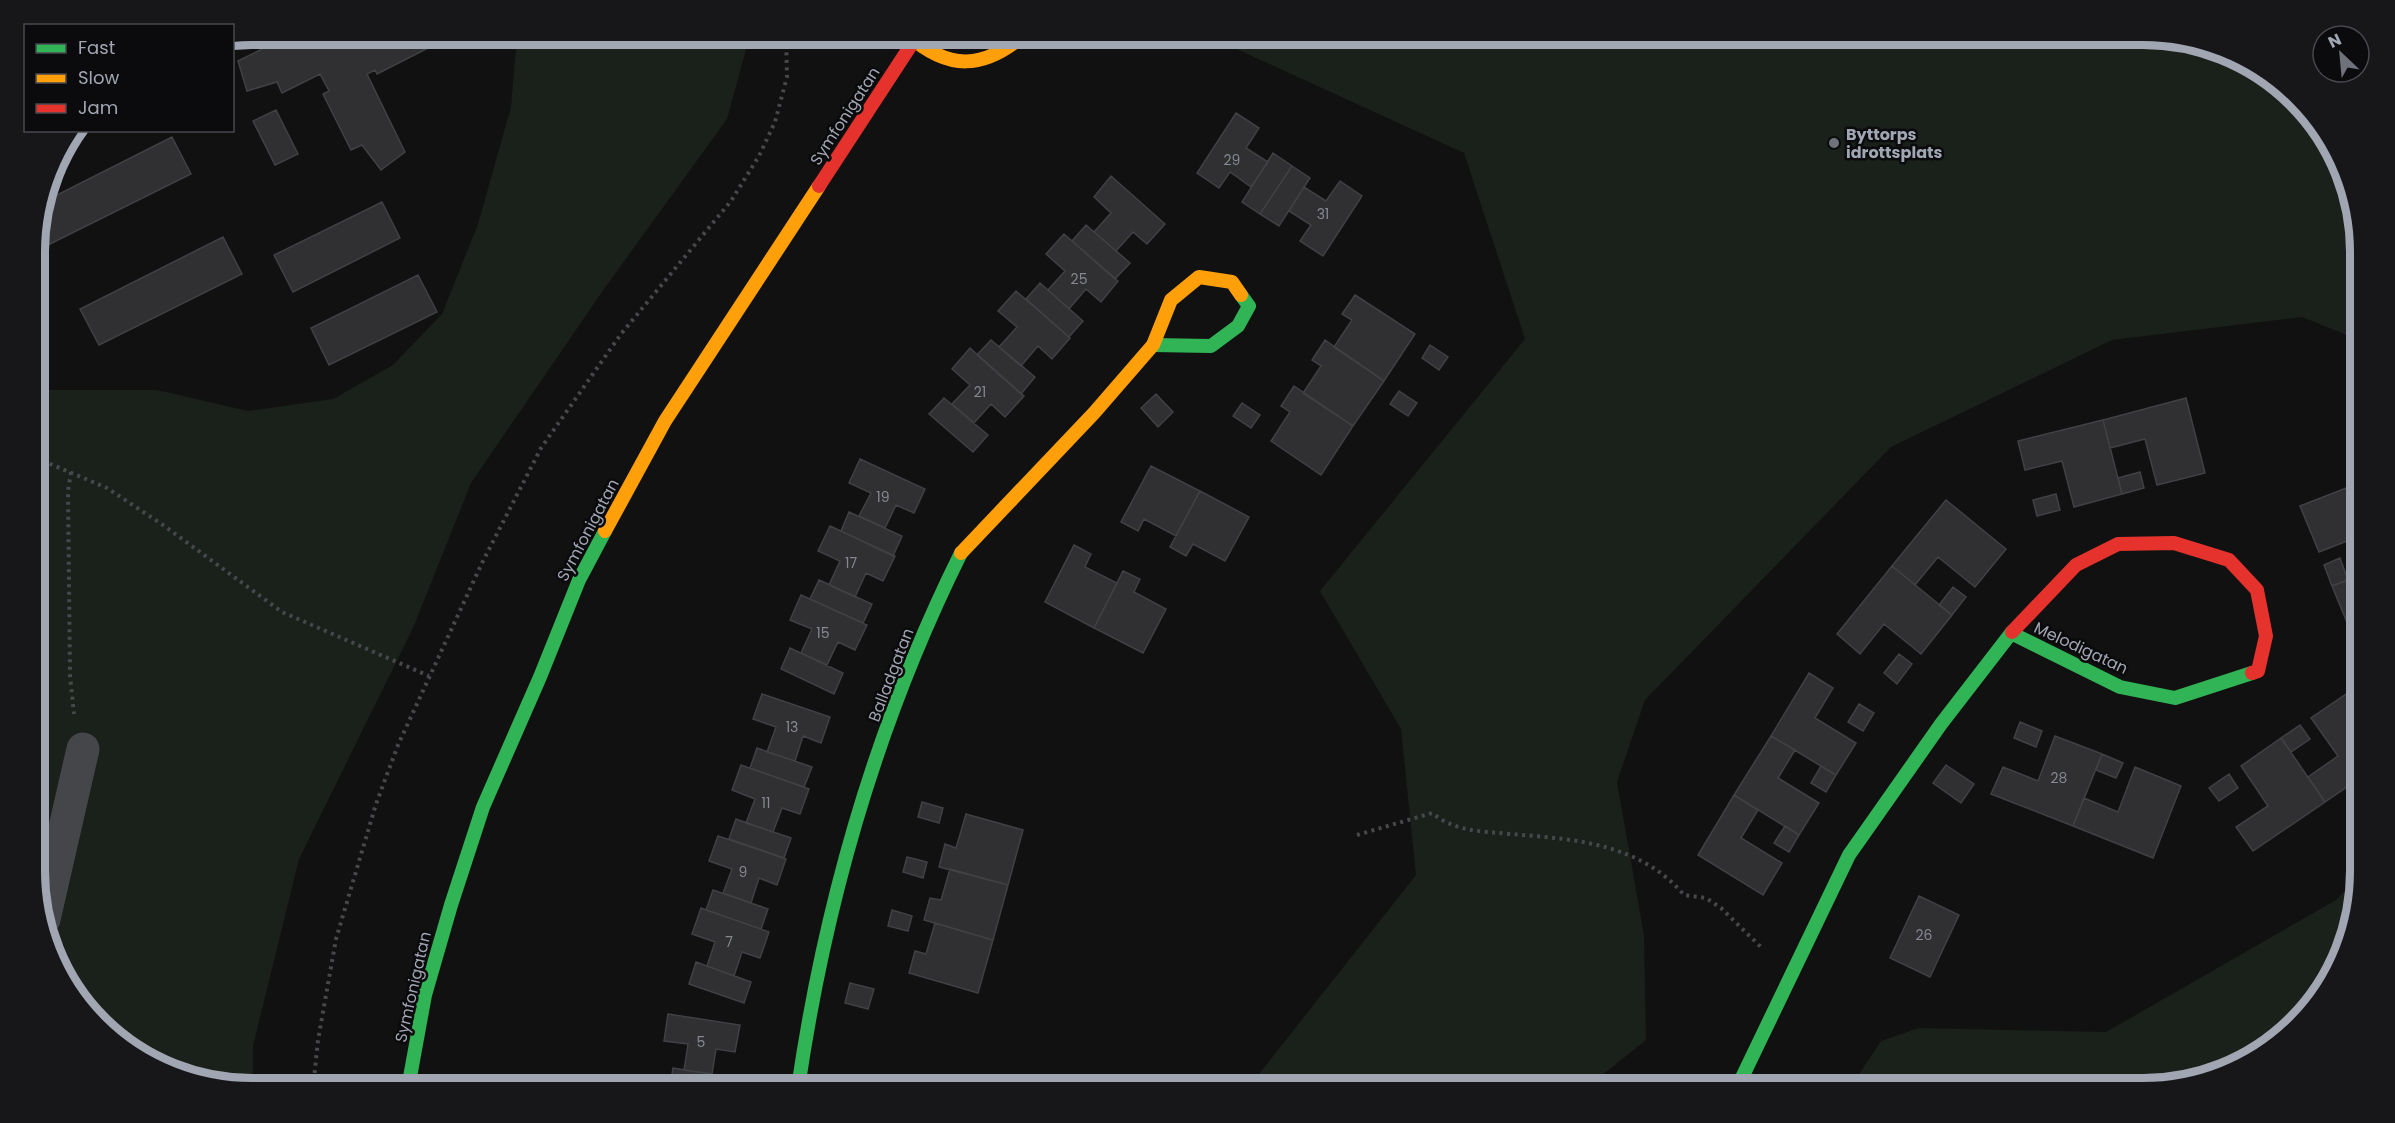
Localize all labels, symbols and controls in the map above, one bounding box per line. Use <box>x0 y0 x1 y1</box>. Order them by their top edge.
legend <box>24 24 234 132</box>
north arrow <box>2311 24 2371 84</box>
text: N <box>2324 28 2345 54</box>
text: Fast <box>78 35 115 60</box>
street label: Symfonigatan <box>805 62 885 170</box>
text: Slow <box>78 65 120 90</box>
text: Jam <box>78 95 118 120</box>
place label: Byttorps idrottsplats <box>1846 123 1942 164</box>
marker: Byttorps idrottsplats <box>1827 136 1841 150</box>
house number: 29 <box>1224 150 1240 170</box>
house number: 31 <box>1317 204 1329 224</box>
house number: 25 <box>1071 269 1087 289</box>
house number: 21 <box>974 382 986 402</box>
street label: Symfonigatan <box>551 475 625 585</box>
house number: 19 <box>876 487 890 507</box>
house number: 17 <box>845 553 857 573</box>
street label: Melodigatan <box>2030 616 2132 680</box>
house number: 15 <box>816 623 830 643</box>
street label: Balladgatan <box>863 625 919 725</box>
house number: 13 <box>786 717 798 737</box>
house number: 28 <box>2051 768 2068 788</box>
house number: 11 <box>762 793 770 813</box>
house number: 9 <box>739 862 747 882</box>
house number: 26 <box>1916 925 1933 945</box>
street label: Symfonigatan <box>389 929 437 1045</box>
house number: 7 <box>725 932 733 952</box>
house number: 5 <box>697 1032 705 1052</box>

